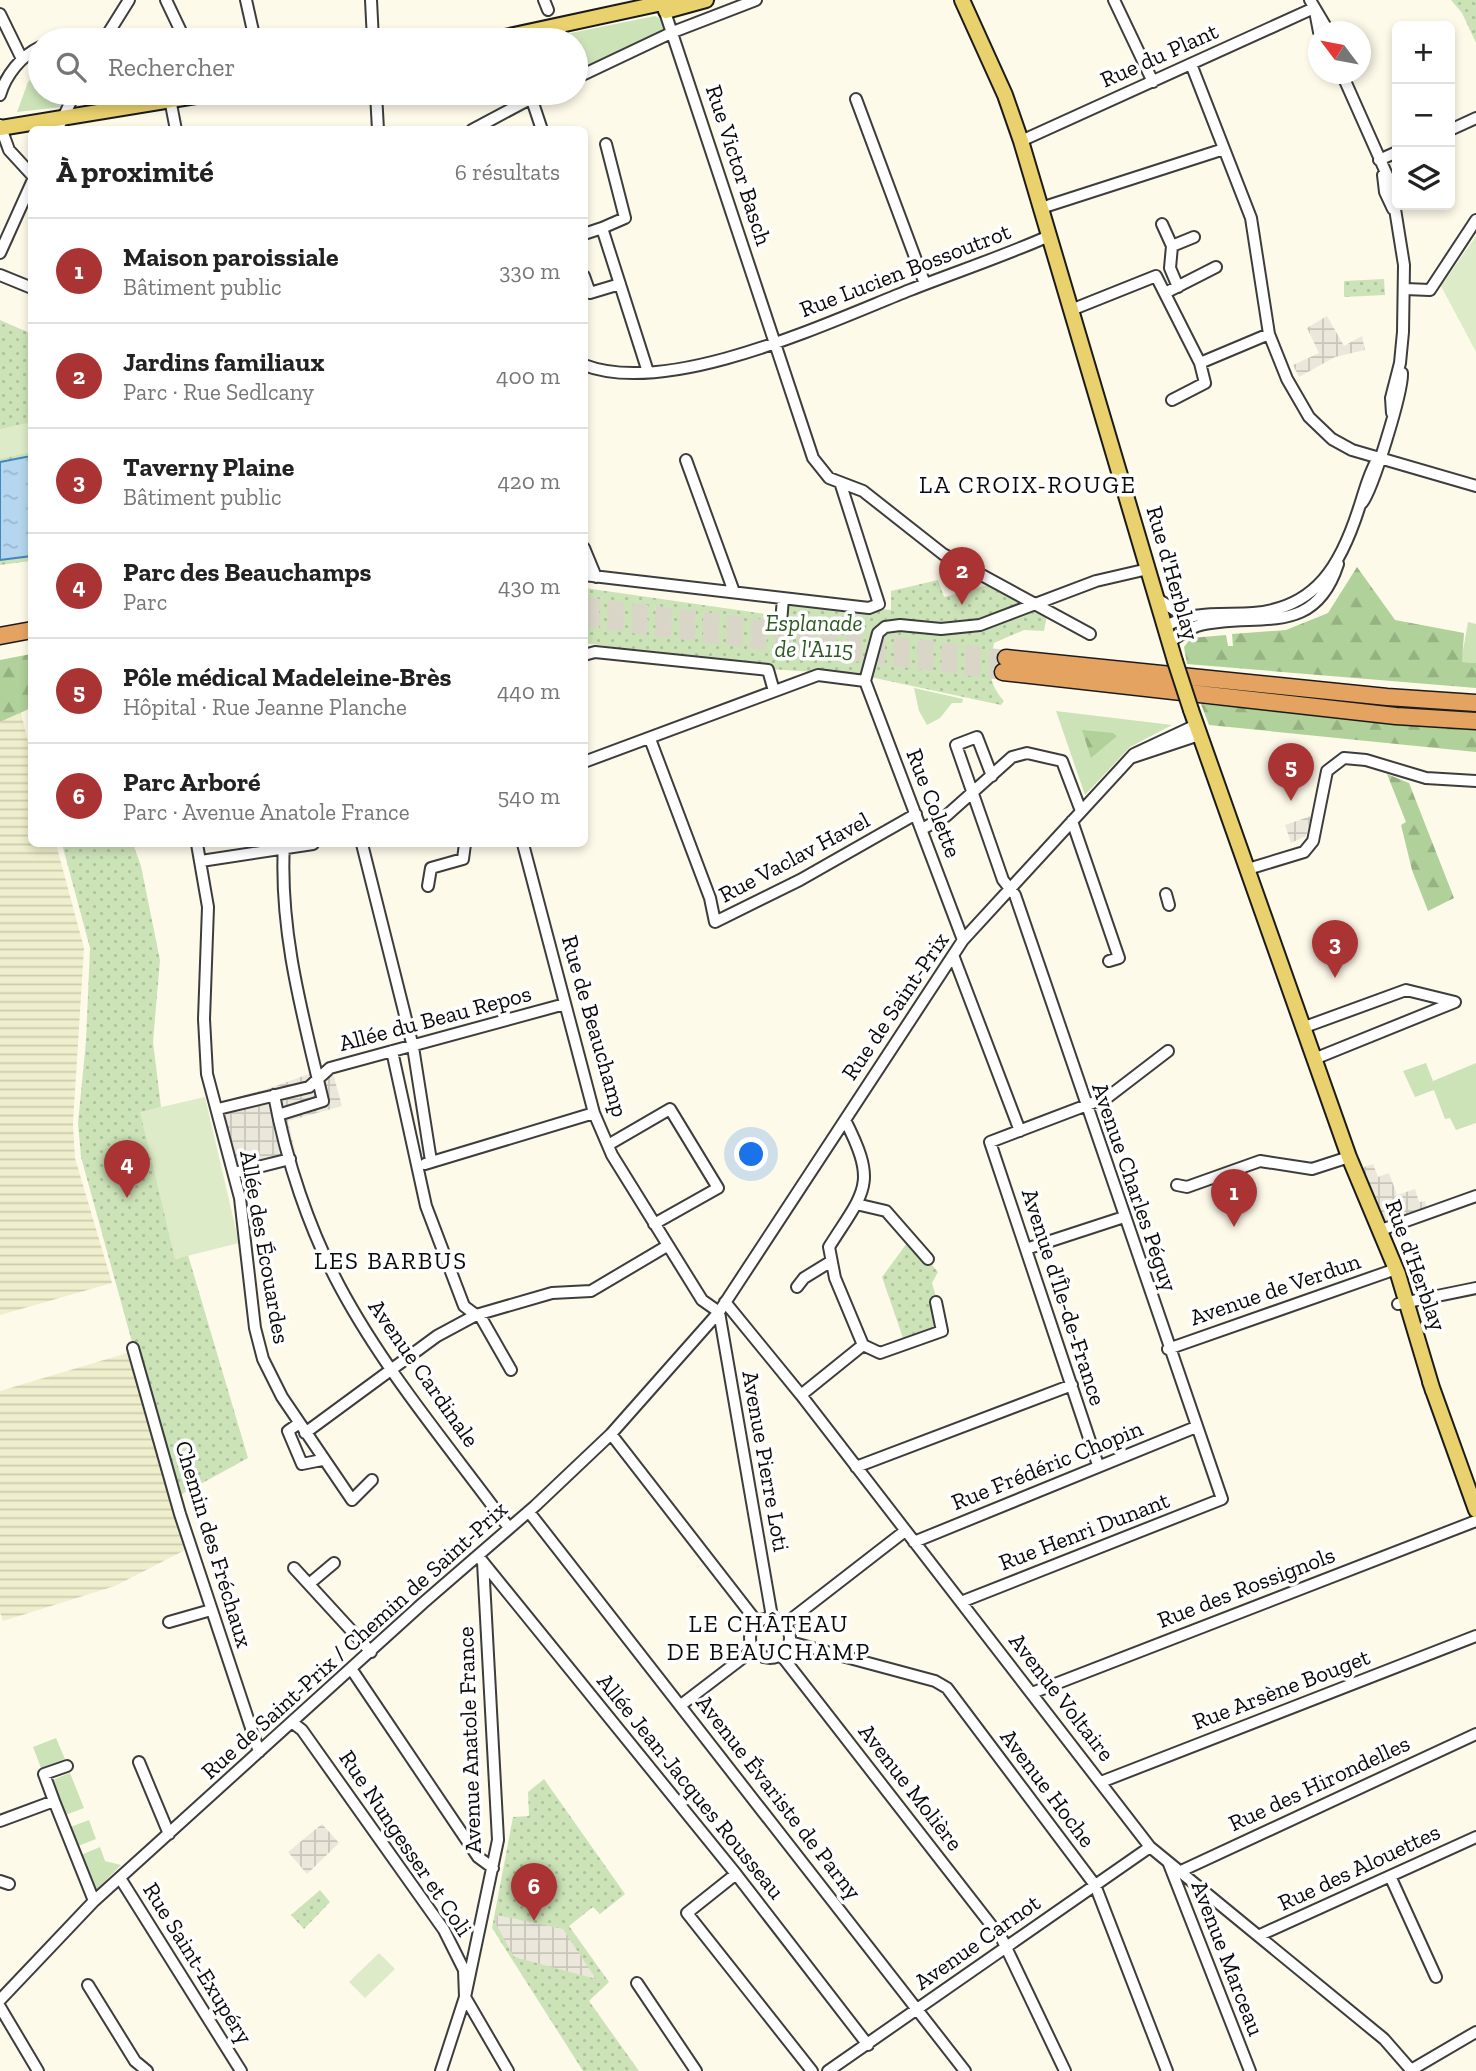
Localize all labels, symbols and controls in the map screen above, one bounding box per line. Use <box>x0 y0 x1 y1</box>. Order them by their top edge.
street label: Rue du Plant <box>1096 16 1223 93</box>
north arrow <box>1308 21 1371 84</box>
map controls <box>1392 21 1455 210</box>
button: + <box>1392 21 1455 84</box>
search box <box>28 28 588 105</box>
icon: search <box>52 48 90 86</box>
text: Rechercher <box>108 51 235 83</box>
street label: Rue Victor Basch <box>700 81 778 249</box>
button: − <box>1392 84 1455 147</box>
button: layers <box>1392 147 1455 210</box>
text: À proximité <box>56 154 214 190</box>
text: 6 résultats <box>455 158 560 186</box>
street label: Rue Lucien Bossoutrot <box>796 217 1015 323</box>
text: Maison paroissiale <box>123 241 339 273</box>
text: 1 <box>74 257 84 285</box>
text: 330 m <box>499 257 560 285</box>
text: Bâtiment public <box>123 273 282 301</box>
text: Jardins familiaux <box>123 346 324 378</box>
text: 2 <box>73 362 85 390</box>
text: 400 m <box>496 362 560 390</box>
text: Parc · Rue Sedlcany <box>123 378 314 406</box>
text: Taverny Plaine <box>123 451 294 483</box>
text: 3 <box>73 467 85 495</box>
text: 420 m <box>497 467 560 495</box>
district label: LA CROIX-ROUGE <box>919 470 1137 499</box>
text: Bâtiment public <box>123 483 282 511</box>
street label: Rue d'Herblay <box>1141 503 1206 643</box>
pin: 2 <box>939 547 985 605</box>
text: Parc des Beauchamps <box>123 556 371 588</box>
text: 4 <box>72 572 86 600</box>
text: 430 m <box>498 572 560 600</box>
text: Parc <box>123 588 167 616</box>
park label: Esplanade de l'A115 <box>765 609 863 663</box>
text: Pôle médical Madeleine-Brès <box>123 661 451 693</box>
text: 5 <box>73 677 85 705</box>
text: 440 m <box>497 677 560 705</box>
text: Hôpital · Rue Jeanne Planche <box>123 693 407 721</box>
pin: 5 <box>1268 743 1314 801</box>
street label: Rue Colette <box>900 744 968 862</box>
text: Parc Arboré <box>123 766 261 798</box>
text: 6 <box>73 782 85 810</box>
text: 540 m <box>498 782 560 810</box>
text: Parc · Avenue Anatole France <box>123 798 410 826</box>
street label: Rue Vaclav Havel <box>714 806 874 908</box>
pin: 3 <box>1312 920 1358 978</box>
street label: Rue de Saint-Prix <box>835 927 955 1085</box>
street label: Rue de Beauchamp <box>556 932 634 1120</box>
street label: Allée du Beau Repos <box>336 979 534 1057</box>
street label: Avenue Charles Péguy <box>1086 1079 1184 1295</box>
your location <box>734 1137 768 1171</box>
pin: 4 <box>104 1140 150 1198</box>
street label: Allée des Écouardes <box>234 1148 296 1346</box>
pin: 1 <box>1211 1169 1257 1227</box>
street label: Avenue d'Île-de-France <box>1016 1185 1112 1409</box>
street label: Rue d'Herblay <box>1379 1195 1453 1335</box>
district label: LES BARBUS <box>314 1246 468 1275</box>
street label: Avenue de Verdun <box>1186 1247 1364 1331</box>
street label: Avenue Cardinale <box>363 1294 485 1452</box>
street label: Avenue Pierre Loti <box>736 1368 796 1554</box>
street label: Rue Frédéric Chopin <box>947 1414 1147 1516</box>
street label: Chemin des Fréchaux <box>169 1437 259 1651</box>
street label: Rue Henri Dunant <box>995 1485 1174 1576</box>
street label: Rue de Saint-Prix / Chemin de Saint-Prix <box>195 1495 513 1785</box>
street label: Rue des Rossignols <box>1153 1540 1339 1634</box>
district label: LE CHÂTEAU DE BEAUCHAMP <box>667 1609 871 1666</box>
street label: Avenue Anatole France <box>451 1626 487 1854</box>
street label: Avenue Voltaire <box>1003 1627 1121 1767</box>
street label: Rue Arsène Bouget <box>1188 1642 1374 1736</box>
street label: Allée Jean-Jacques Rousseau <box>591 1667 791 1905</box>
street label: Avenue Évariste de Parny <box>690 1689 868 1905</box>
street label: Avenue Molière <box>853 1718 969 1856</box>
street label: Avenue Hoche <box>994 1723 1102 1853</box>
street label: Rue des Hirondelles <box>1224 1729 1414 1837</box>
street label: Rue Nungesser et Coli <box>333 1745 479 1941</box>
street label: Rue des Alouettes <box>1273 1817 1445 1917</box>
pin: 6 <box>511 1863 557 1921</box>
street label: Avenue Marceau <box>1185 1876 1271 2040</box>
street label: Rue Saint-Exupéry <box>137 1877 259 2049</box>
street label: Avenue Carnot <box>909 1888 1046 1996</box>

